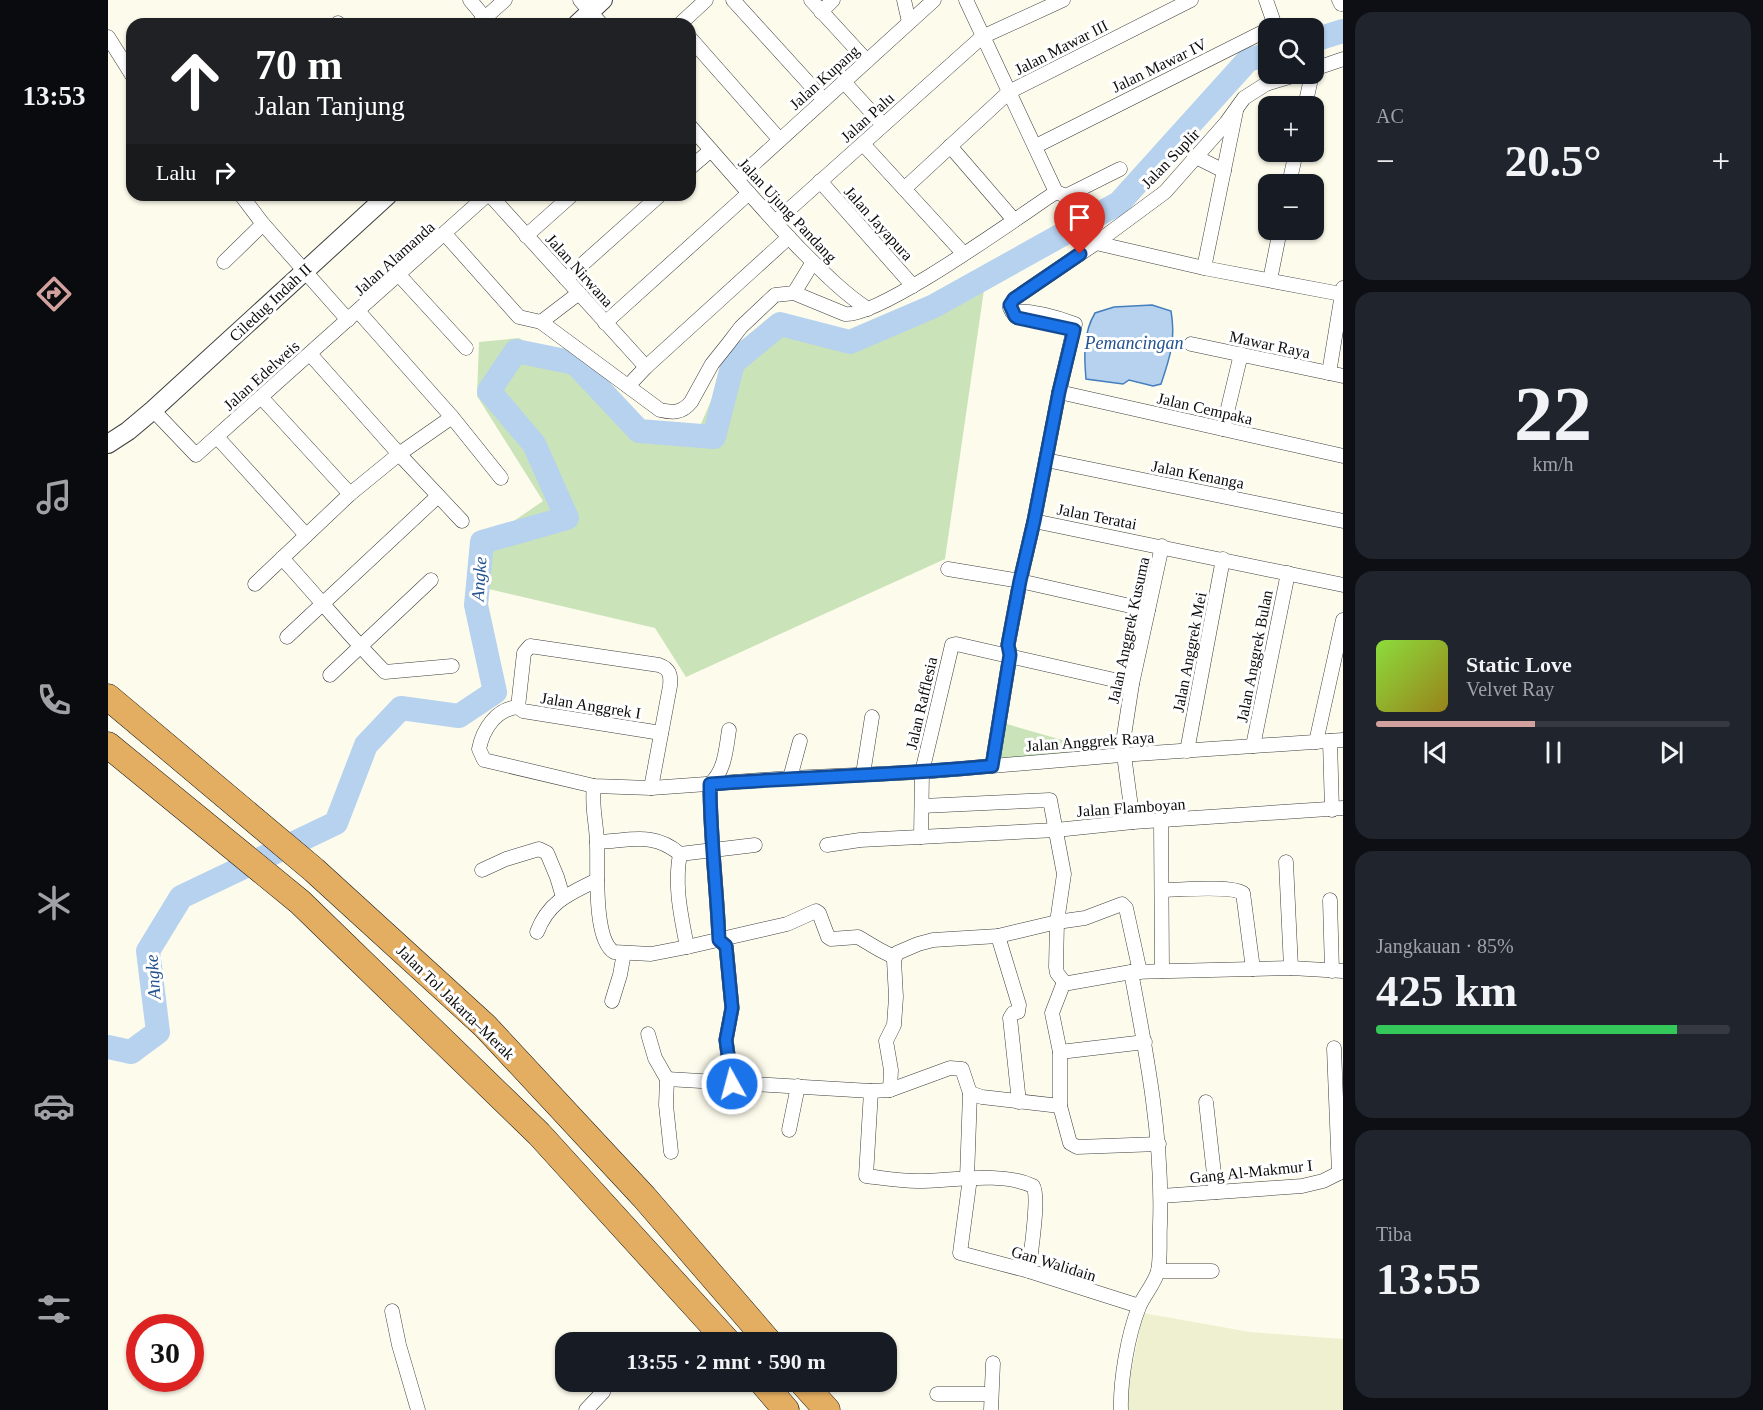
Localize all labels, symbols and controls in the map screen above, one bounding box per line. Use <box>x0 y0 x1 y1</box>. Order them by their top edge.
street label: Jalan Mawar III <box>1012 17 1111 78</box>
map controls <box>1258 18 1324 240</box>
button: search <box>1258 18 1324 84</box>
street label: Jalan Mawar IV <box>1109 35 1210 96</box>
icon: ahead <box>156 42 234 120</box>
text: 70 m <box>255 42 343 88</box>
street label: Jalan Kupang <box>786 42 863 114</box>
text: 13:53 <box>23 81 86 111</box>
street label: Jalan Palu <box>837 89 897 146</box>
text: Jalan Tanjung <box>255 91 405 121</box>
button: + <box>1258 96 1324 162</box>
text: AC <box>1376 105 1404 127</box>
street label: Jalan Suplir <box>1138 125 1204 192</box>
text: 20.5° <box>1505 136 1601 186</box>
text: − <box>1376 143 1395 179</box>
text: + <box>1711 143 1730 179</box>
street label: Jalan Ujung Pandang <box>734 155 840 267</box>
icon: right <box>208 156 241 189</box>
text: Lalu <box>156 160 196 185</box>
button: − <box>1258 174 1324 240</box>
street label: Jalan Jayapura <box>840 183 916 265</box>
pin <box>1054 192 1105 254</box>
icon: arrive <box>1063 201 1096 234</box>
street label: Jalan Alamanda <box>351 218 438 299</box>
street label: Jalan Nirwana <box>543 230 617 310</box>
street label: Ciledug Indah II <box>226 260 315 345</box>
icon: directions <box>33 273 75 315</box>
street label: Mawar Raya <box>1228 328 1312 362</box>
water label: Pemancingan <box>1084 333 1183 353</box>
street label: Jalan Edelweis <box>220 337 303 414</box>
text: 22 <box>1514 370 1592 457</box>
street label: Jalan Cempaka <box>1155 389 1254 429</box>
text: km/h <box>1532 453 1574 475</box>
street label: Jalan Kenanga <box>1150 457 1246 493</box>
icon: music <box>33 476 75 518</box>
street label: Jalan Teratai <box>1056 500 1139 533</box>
street label: Jalan Anggrek Kusuma <box>1105 555 1153 705</box>
water label: Angke <box>467 556 491 603</box>
street label: Jalan Anggrek Bulan <box>1233 589 1277 724</box>
street label: Jalan Anggrek Mei <box>1170 590 1211 714</box>
text: Static Love <box>1466 652 1572 677</box>
street label: Jalan Rafflesia <box>903 655 940 751</box>
text: Velvet Ray <box>1466 678 1554 700</box>
icon: phone <box>33 679 75 721</box>
street label: Jalan Anggrek I <box>539 689 642 723</box>
street label: Jalan Anggrek Raya <box>1025 729 1155 755</box>
icon: previous <box>1419 736 1452 769</box>
icon: pause <box>1537 736 1570 769</box>
icon: next <box>1655 736 1688 769</box>
street label: Jalan Flamboyan <box>1076 795 1186 821</box>
icon: climate <box>33 882 75 924</box>
text: Jangkauan · 85% <box>1376 935 1514 957</box>
street label: Jalan Tol Jakarta–Merak <box>393 942 518 1063</box>
water label: Angke <box>141 954 165 1001</box>
text: 425 km <box>1376 966 1517 1016</box>
position arrow <box>700 1052 764 1116</box>
icon: car <box>33 1085 75 1127</box>
street label: Gang Al-Makmur I <box>1189 1157 1313 1187</box>
text: Tiba <box>1376 1223 1412 1245</box>
street label: Gan Walidain <box>1009 1243 1098 1284</box>
text: 13:55 <box>1376 1254 1481 1304</box>
icon: filters <box>33 1288 75 1330</box>
speed limit sign: 30 <box>126 1314 204 1392</box>
text: 13:55 · 2 mnt · 590 m <box>626 1349 826 1374</box>

